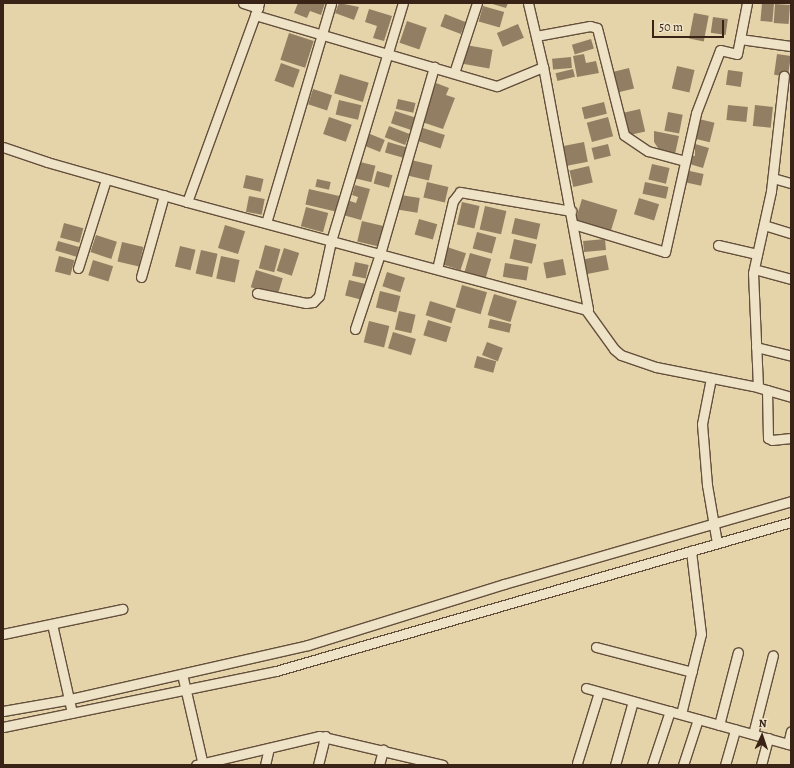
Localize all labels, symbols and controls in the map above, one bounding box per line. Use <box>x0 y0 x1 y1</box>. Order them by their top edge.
scale bar <box>654 12 726 38</box>
text: 50 m <box>659 19 683 35</box>
north arrow <box>742 716 782 756</box>
text: N <box>758 716 767 731</box>

